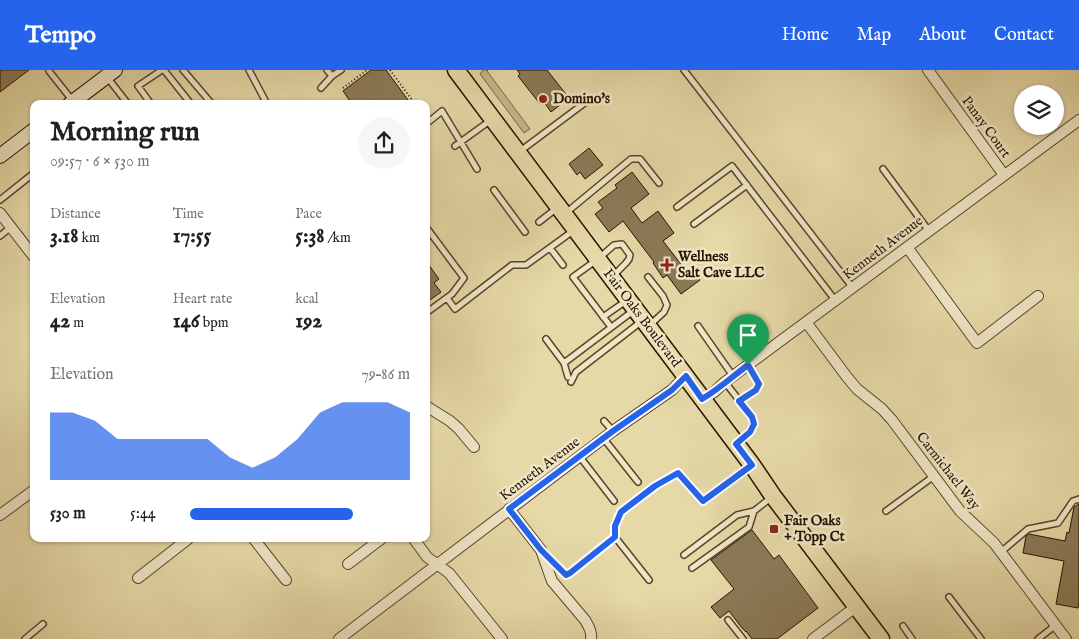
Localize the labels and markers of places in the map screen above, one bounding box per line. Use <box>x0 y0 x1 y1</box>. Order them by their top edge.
place label: Domino's <box>553 90 610 108</box>
marker: Domino's <box>537 93 549 105</box>
place label: Wellness Salt Cave LLC <box>677 248 764 282</box>
marker: Wellness Salt Cave LLC <box>660 258 674 272</box>
pin <box>727 314 769 365</box>
place label: Fair Oaks + Topp Ct <box>784 512 845 546</box>
marker: Fair Oaks + Topp Ct <box>768 523 780 535</box>

